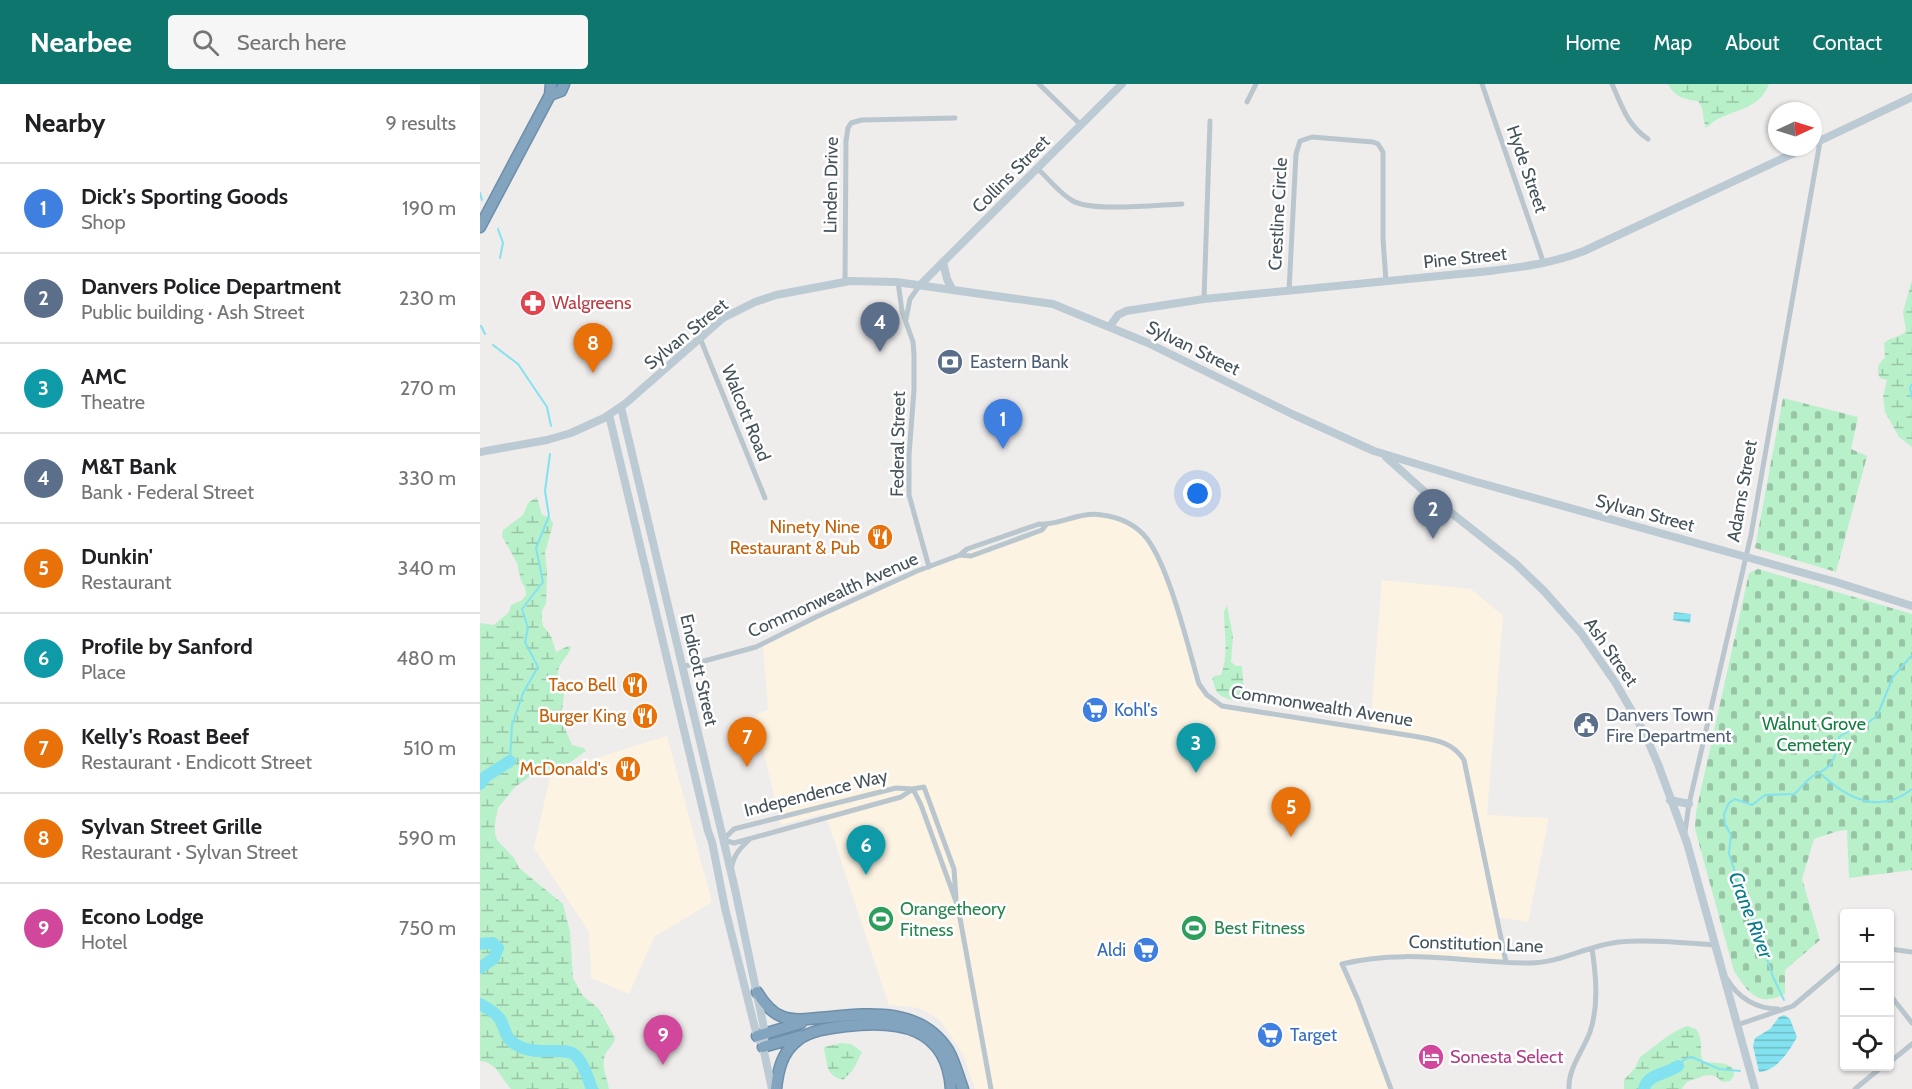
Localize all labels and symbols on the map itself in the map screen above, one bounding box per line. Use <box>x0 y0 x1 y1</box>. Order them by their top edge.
north arrow <box>1768 102 1822 156</box>
street label: Hyde Street <box>1502 122 1552 216</box>
street label: Collins Street <box>968 131 1054 217</box>
street label: Linden Drive <box>819 137 843 233</box>
street label: Crestline Circle <box>1264 157 1292 271</box>
street label: Pine Street <box>1422 243 1508 273</box>
pharmacy icon: Walgreens <box>518 288 548 318</box>
place label: Walgreens <box>552 292 632 314</box>
street label: Sylvan Street <box>640 294 732 374</box>
pin: 4 <box>860 302 900 352</box>
street label: Sylvan Street <box>1143 316 1243 380</box>
pin: 8 <box>574 324 612 373</box>
bank icon: Eastern Bank <box>935 347 965 377</box>
place label: Eastern Bank <box>970 351 1070 373</box>
street label: Walcott Road <box>717 362 775 464</box>
street label: Federal Street <box>886 391 910 497</box>
pin: 1 <box>984 400 1022 449</box>
street label: Adams Street <box>1722 438 1762 544</box>
your location <box>1183 479 1212 508</box>
street label: Sylvan Street <box>1593 489 1697 537</box>
pin: 2 <box>1414 490 1452 539</box>
place label: Ninety Nine Restaurant & Pub <box>730 516 860 559</box>
restaurant icon: Ninety Nine Restaurant & Pub <box>865 522 895 552</box>
street label: Commonwealth Avenue <box>744 548 922 642</box>
street label: Endicott Street <box>675 612 723 728</box>
street label: Ash Street <box>1579 613 1643 691</box>
restaurant icon: Taco Bell <box>620 670 650 700</box>
place label: Taco Bell <box>548 674 617 696</box>
street label: Commonwealth Avenue <box>1229 681 1415 731</box>
supermarket icon: Kohl's <box>1080 695 1110 725</box>
place label: Kohl's <box>1114 699 1158 721</box>
restaurant icon: Burger King <box>630 701 660 731</box>
place label: Danvers Town Fire Department <box>1606 704 1731 747</box>
place label: Burger King <box>539 705 627 727</box>
public building icon: Danvers Town Fire Department <box>1571 710 1601 740</box>
park label: Walnut Grove Cemetery <box>1762 713 1866 756</box>
pin: 7 <box>728 718 766 767</box>
pin: 3 <box>1176 724 1216 773</box>
restaurant icon: McDonald's <box>613 754 643 784</box>
place label: McDonald's <box>520 758 608 780</box>
street label: Independence Way <box>742 765 890 821</box>
pin: 5 <box>1272 788 1310 837</box>
pin: 6 <box>846 826 886 875</box>
water label: Crane River <box>1723 868 1779 963</box>
place label: Orangetheory Fitness <box>900 898 1006 941</box>
sports icon: Orangetheory Fitness <box>866 904 896 934</box>
sports icon: Best Fitness <box>1179 913 1209 943</box>
place label: Best Fitness <box>1214 917 1305 939</box>
street label: Constitution Lane <box>1408 931 1544 957</box>
supermarket icon: Aldi <box>1131 935 1161 965</box>
place label: Aldi <box>1097 939 1126 961</box>
pin: 9 <box>644 1016 682 1065</box>
supermarket icon: Target <box>1255 1020 1285 1050</box>
place label: Target <box>1290 1024 1337 1046</box>
hotel icon: Sonesta Select <box>1416 1042 1446 1072</box>
place label: Sonesta Select <box>1450 1046 1563 1068</box>

